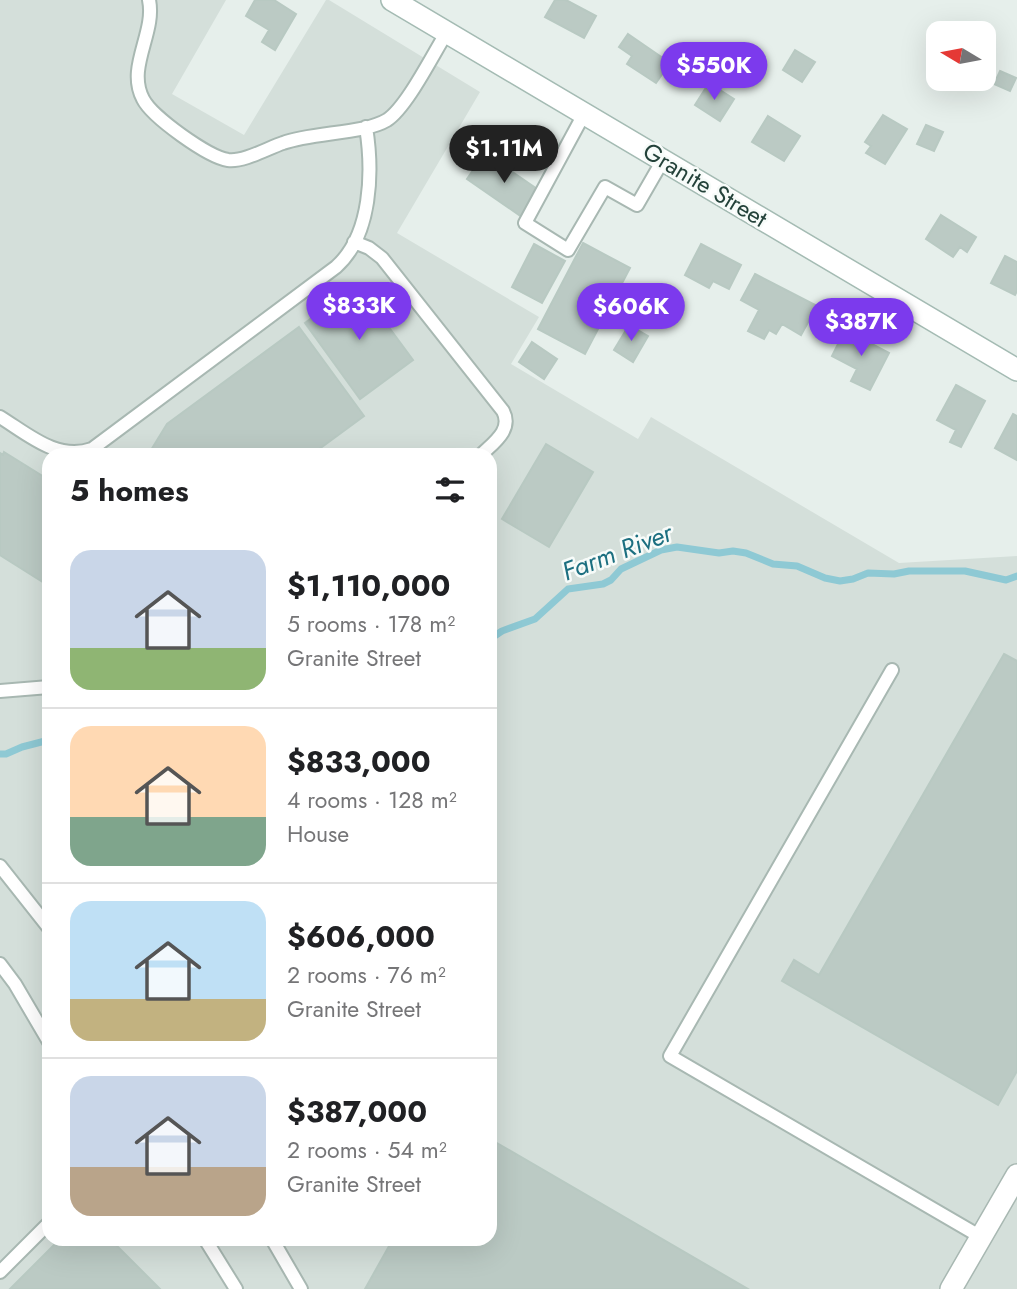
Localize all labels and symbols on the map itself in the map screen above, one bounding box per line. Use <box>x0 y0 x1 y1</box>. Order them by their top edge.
north arrow <box>926 21 996 91</box>
pin: $550K <box>665 42 763 102</box>
pin: $1.11M <box>447 125 561 185</box>
street label: Granite Street <box>636 134 774 236</box>
pin: $833K <box>310 282 408 342</box>
pin: $606K <box>582 284 680 343</box>
pin: $387K <box>812 298 910 358</box>
water label: Farm River <box>556 513 679 590</box>

